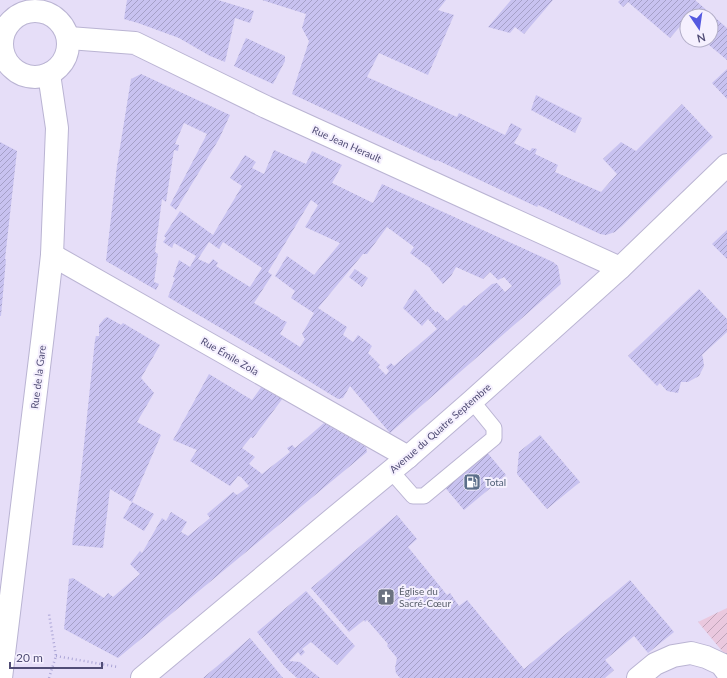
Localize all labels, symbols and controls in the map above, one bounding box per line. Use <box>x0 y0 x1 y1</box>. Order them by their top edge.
north arrow <box>679 8 719 48</box>
text: N <box>696 31 707 46</box>
street label: Rue Jean Herault <box>311 123 384 165</box>
street label: Rue Émile Zola <box>199 335 261 377</box>
street label: Rue de la Gare <box>28 345 48 409</box>
street label: Avenue du Quatre Septembre <box>387 381 493 475</box>
fuel station icon: Total <box>462 472 482 492</box>
place label: Total <box>485 476 506 488</box>
place label: Église du Sacré-Cœur <box>399 585 451 609</box>
church icon: Église du Sacré-Cœur <box>376 587 396 607</box>
scale bar <box>10 644 102 670</box>
text: 20 m <box>16 650 43 665</box>

